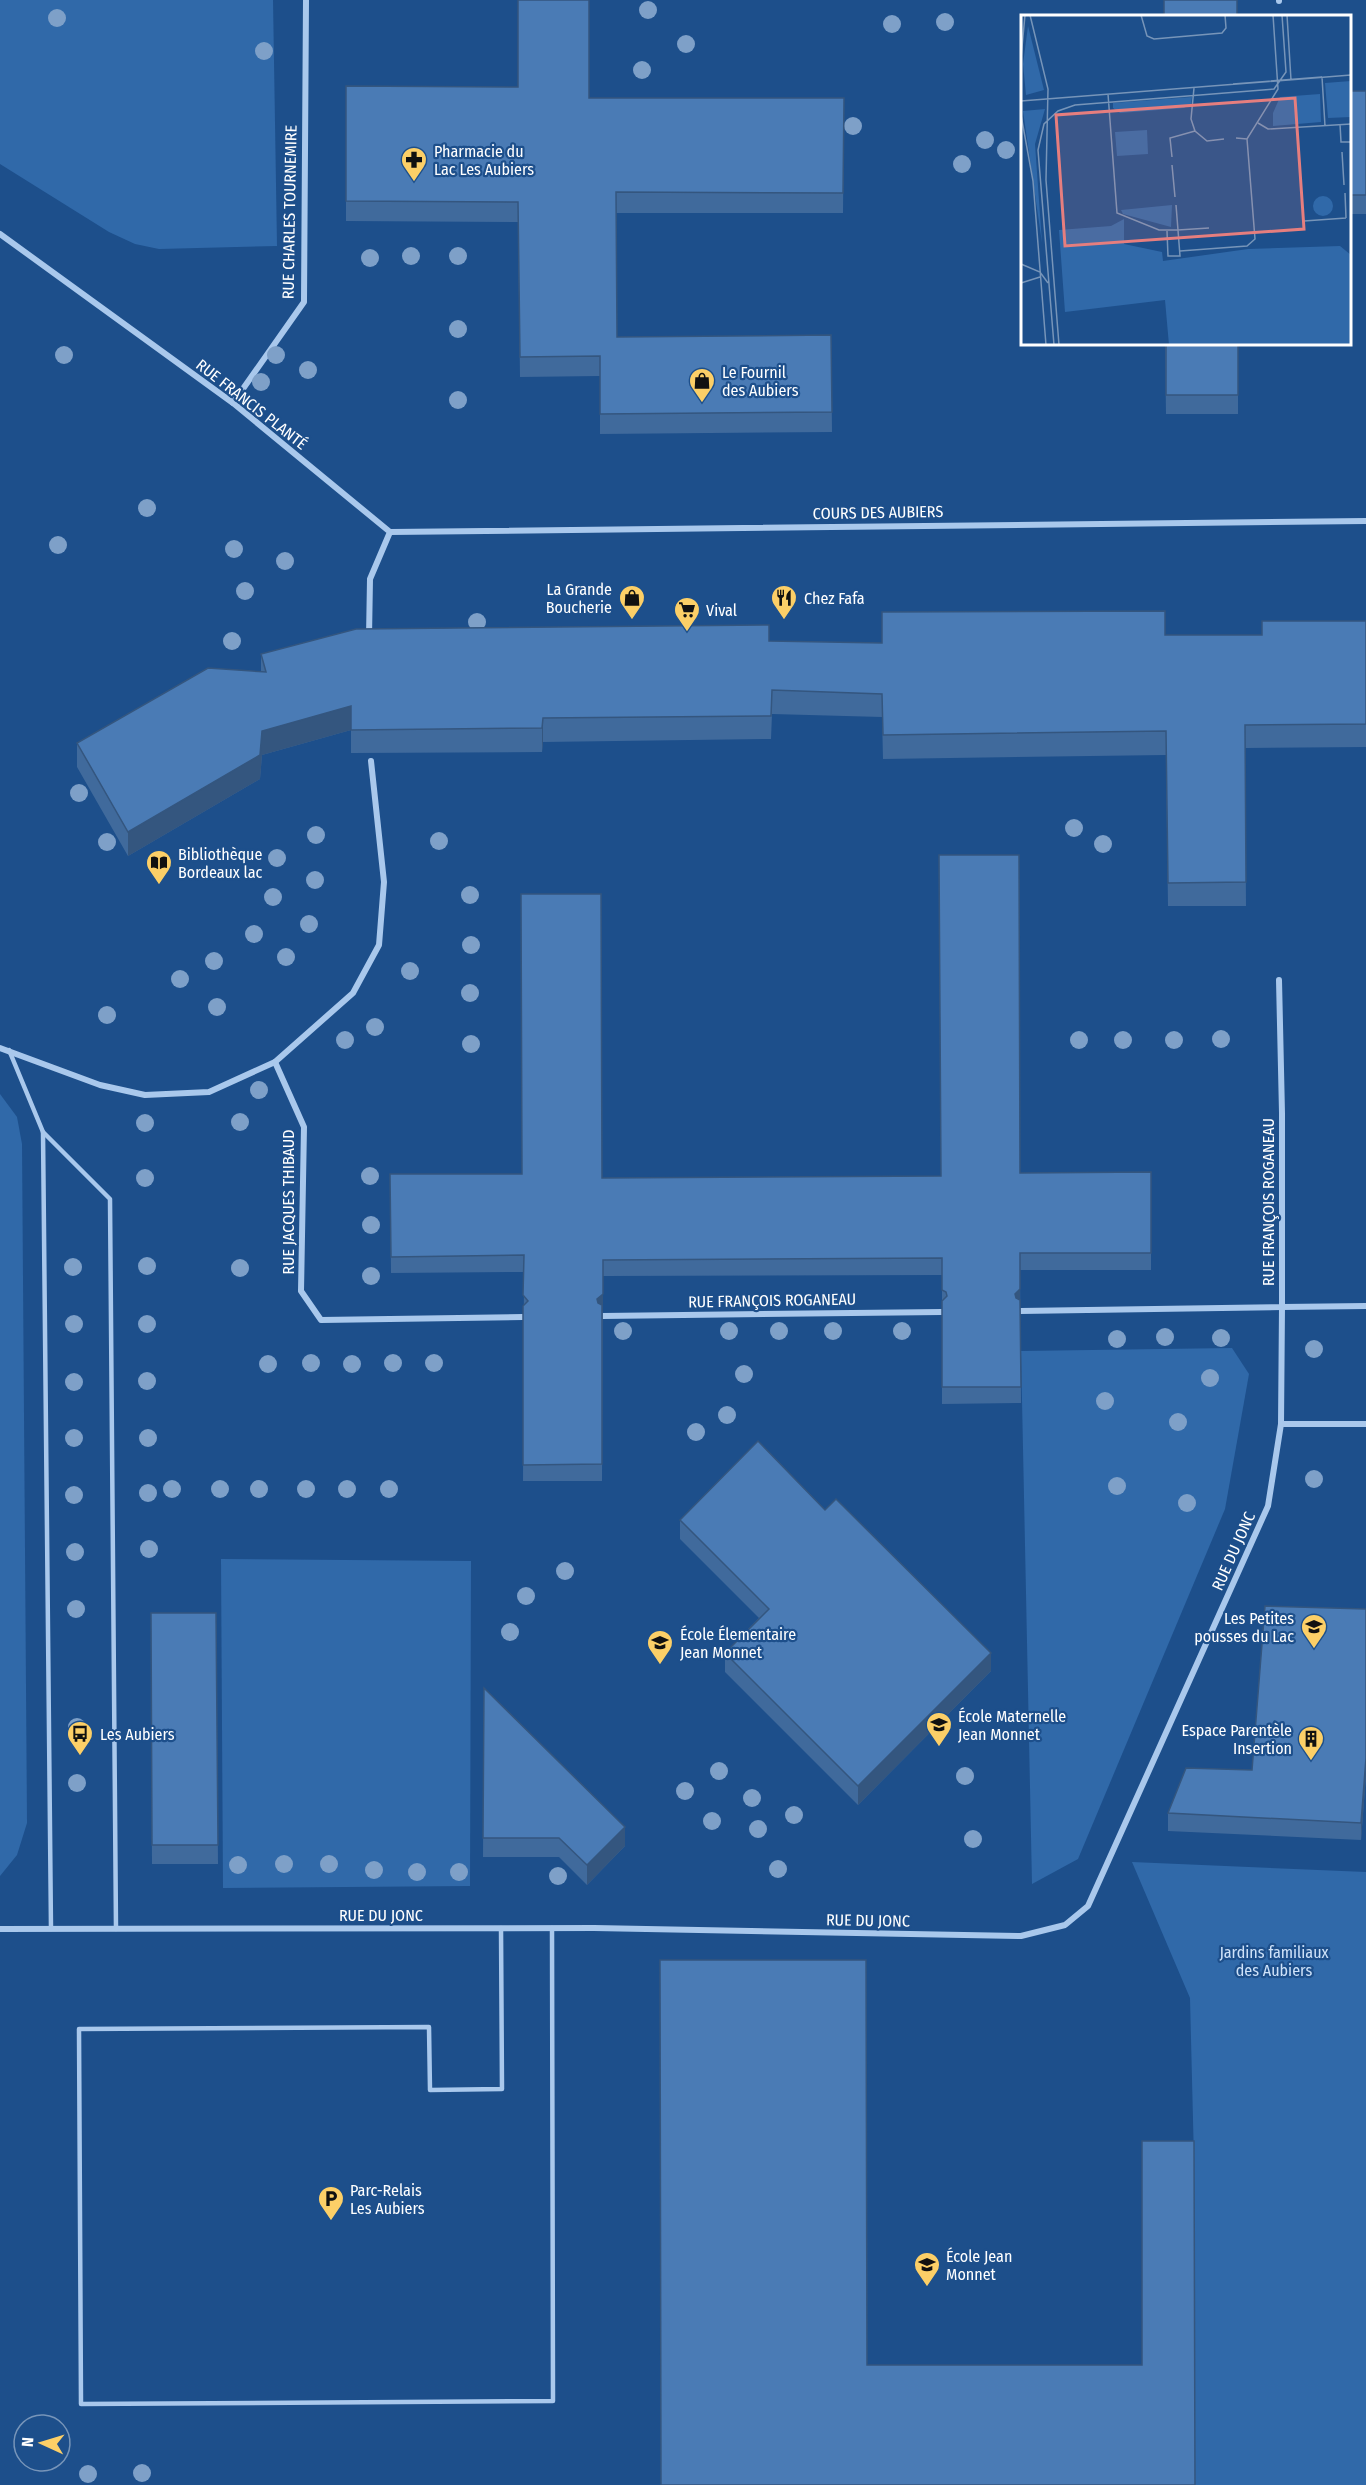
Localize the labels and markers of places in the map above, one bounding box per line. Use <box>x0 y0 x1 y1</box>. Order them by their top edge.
place label: Pharmacie du Lac Les Aubiers <box>434 142 534 179</box>
pharmacy icon: Pharmacie du Lac Les Aubiers <box>399 145 429 183</box>
place label: Le Fournil des Aubiers <box>722 363 799 400</box>
shop icon: Le Fournil des Aubiers <box>687 366 717 404</box>
place label: La Grande Boucherie <box>546 580 612 617</box>
shop icon: La Grande Boucherie <box>617 583 647 621</box>
restaurant icon: Chez Fafa <box>769 583 799 621</box>
place label: Chez Fafa <box>804 589 865 608</box>
supermarket icon: Vival <box>672 595 702 633</box>
place label: Vival <box>706 601 737 620</box>
place label: Bibliothèque Bordeaux lac <box>178 845 263 882</box>
library icon: Bibliothèque Bordeaux lac <box>144 848 174 886</box>
place label: Les Petites pousses du Lac <box>1194 1609 1294 1646</box>
school or university icon: Les Petites pousses du Lac <box>1299 1612 1329 1650</box>
place label: École Élementaire Jean Monnet <box>680 1625 796 1662</box>
school or university icon: École Élementaire Jean Monnet <box>645 1628 675 1666</box>
place label: École Maternelle Jean Monnet <box>958 1707 1066 1744</box>
school or university icon: École Maternelle Jean Monnet <box>924 1710 954 1748</box>
bus stop icon: Les Aubiers <box>65 1719 95 1757</box>
place label: Espace Parentèle Insertion <box>1182 1721 1292 1758</box>
building icon: Espace Parentèle Insertion <box>1296 1724 1326 1762</box>
place label: Les Aubiers <box>100 1725 175 1744</box>
place label: Parc-Relais Les Aubiers <box>350 2181 425 2218</box>
parking icon: Parc-Relais Les Aubiers <box>316 2184 346 2222</box>
place label: École Jean Monnet <box>946 2247 1012 2284</box>
school or university icon: École Jean Monnet <box>912 2250 942 2288</box>

